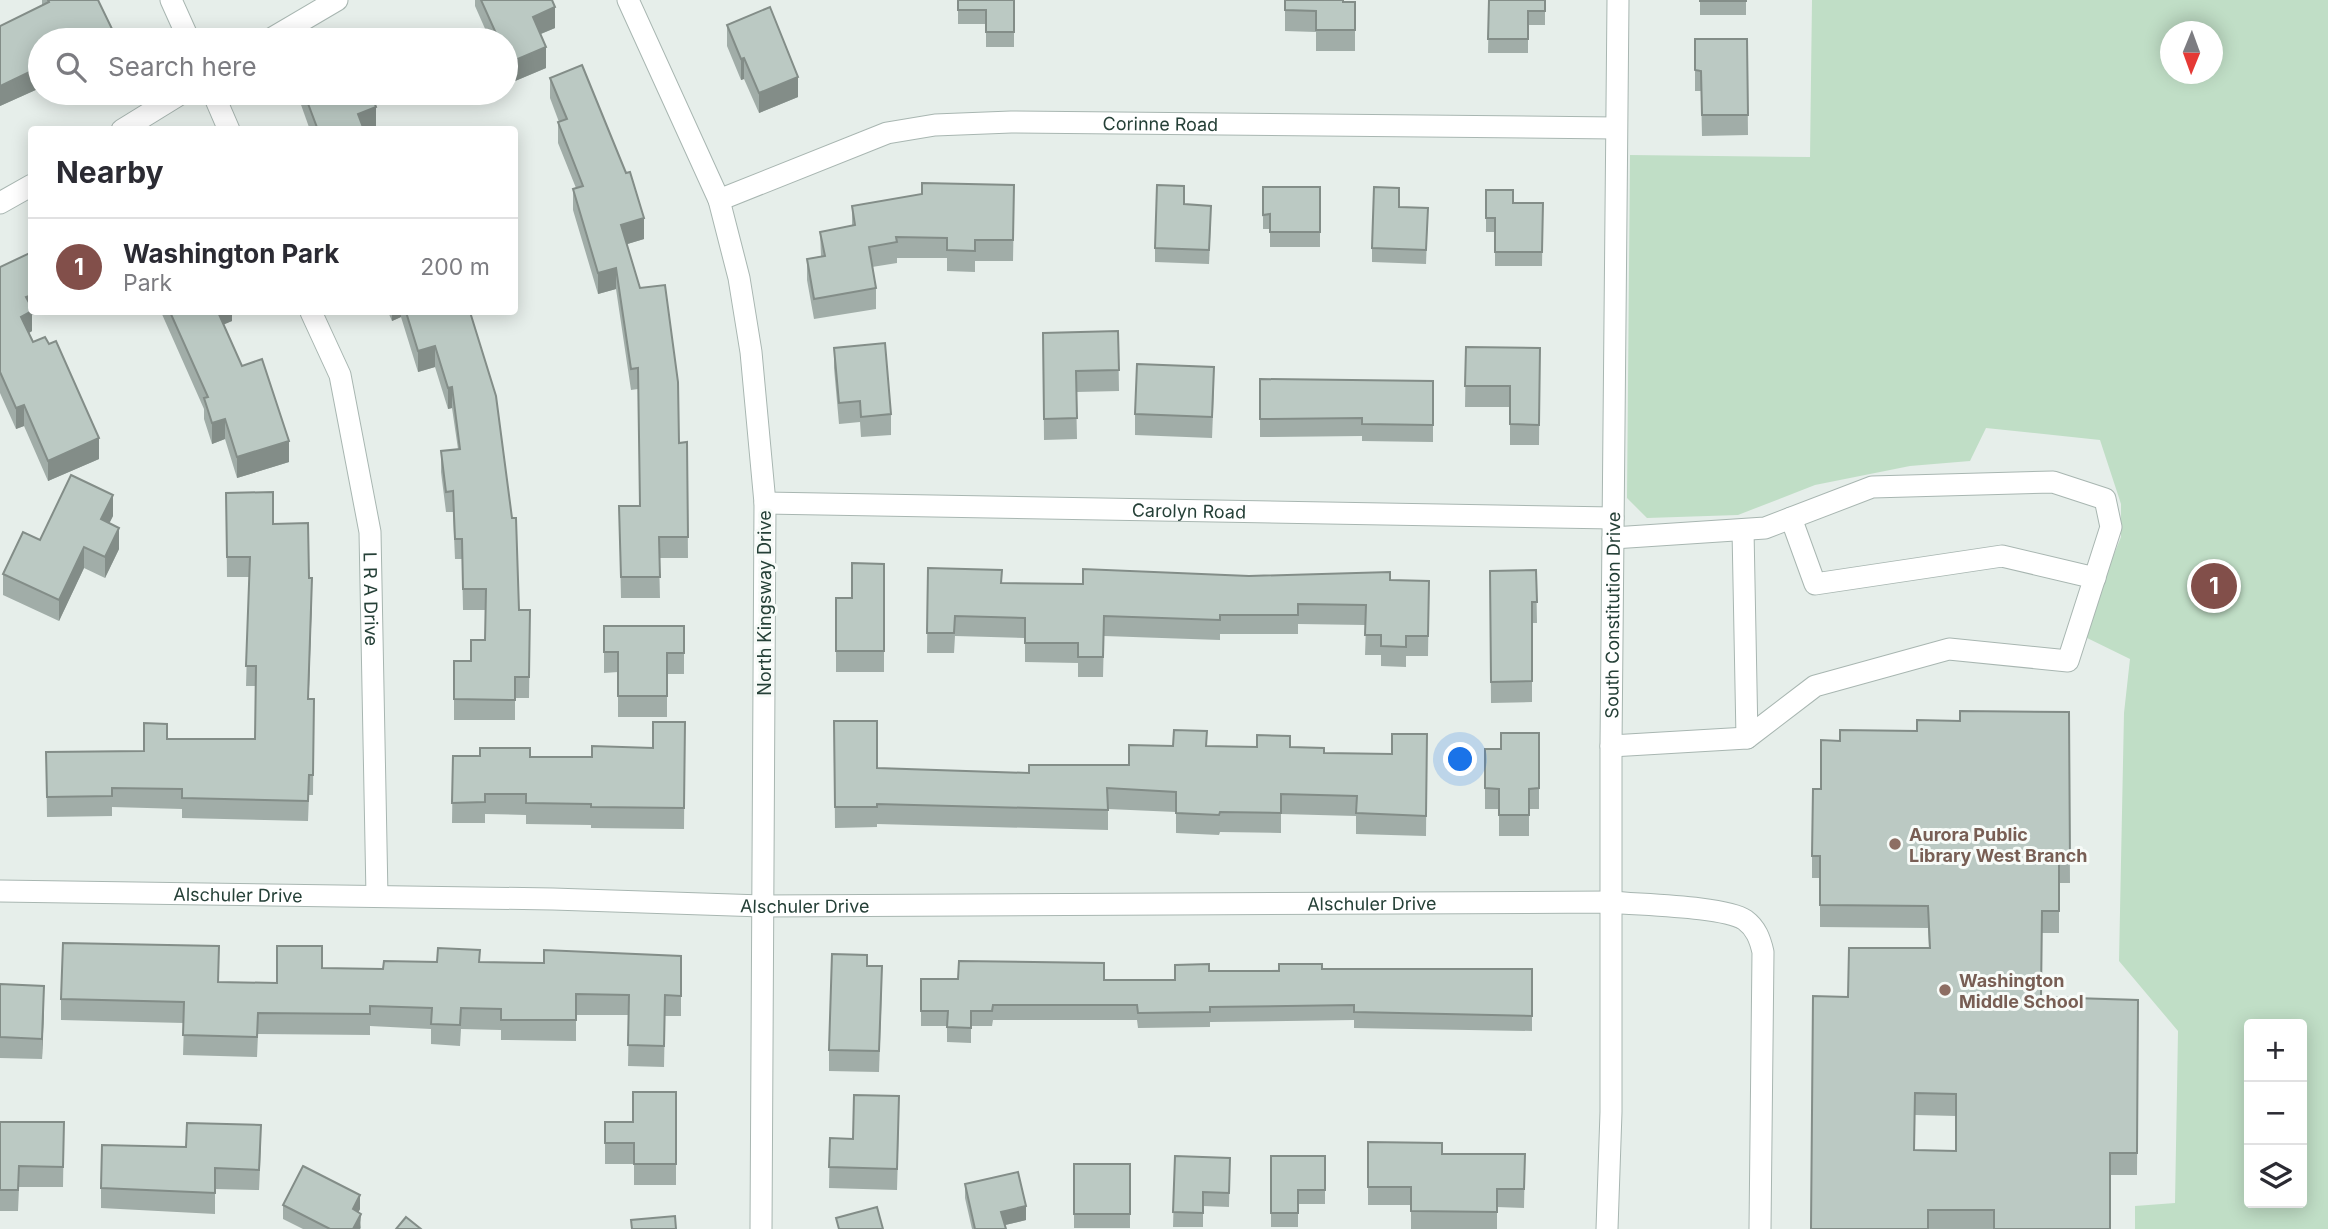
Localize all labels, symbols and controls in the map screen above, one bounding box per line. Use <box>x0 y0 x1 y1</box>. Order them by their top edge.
north arrow <box>2160 21 2223 84</box>
search box <box>28 28 518 105</box>
icon: search <box>52 48 90 86</box>
text: Search here <box>108 51 257 82</box>
street label: Corinne Road <box>1102 112 1218 135</box>
text: Nearby <box>56 154 164 190</box>
text: Washington Park <box>123 238 339 269</box>
text: 1 <box>74 253 84 281</box>
text: 200 m <box>420 253 490 281</box>
text: Park <box>123 269 172 297</box>
street label: Carolyn Road <box>1132 499 1246 522</box>
street label: North Kingsway Drive <box>754 510 775 696</box>
street label: South Constitution Drive <box>1601 511 1624 719</box>
street label: L R A Drive <box>360 552 383 646</box>
pin: 1 <box>2191 560 2237 612</box>
your location <box>1443 742 1477 776</box>
place label: Aurora Public Library West Branch <box>1909 824 2088 866</box>
marker: Aurora Public Library West Branch <box>1887 836 1903 852</box>
street label: Alschuler Drive <box>173 883 303 906</box>
street label: Alschuler Drive <box>1307 892 1437 914</box>
street label: Alschuler Drive <box>740 895 870 917</box>
place label: Washington Middle School <box>1959 970 2084 1012</box>
marker: Washington Middle School <box>1937 982 1953 998</box>
map controls <box>2244 1019 2307 1208</box>
button: + <box>2244 1019 2307 1082</box>
button: − <box>2244 1082 2307 1145</box>
button: layers <box>2244 1145 2307 1208</box>

